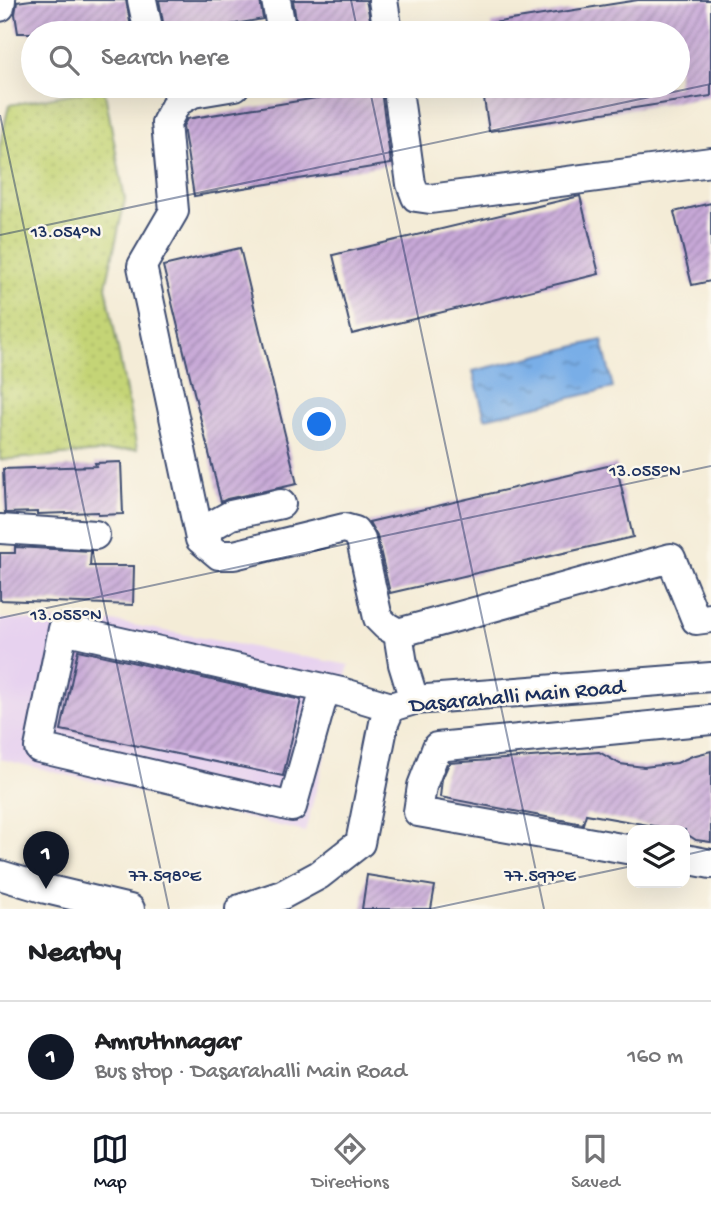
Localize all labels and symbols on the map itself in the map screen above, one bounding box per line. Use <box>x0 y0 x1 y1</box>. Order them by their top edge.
text: 13.054°N <box>30 223 101 244</box>
your location <box>302 407 336 441</box>
text: 13.055°N <box>608 462 681 483</box>
text: 13.055°N <box>29 606 102 627</box>
street label: Dasarahalli Main Road <box>407 674 628 721</box>
pin: 1 <box>23 831 69 889</box>
text: 77.598°E <box>128 867 202 888</box>
text: 77.597°E <box>503 867 577 888</box>

